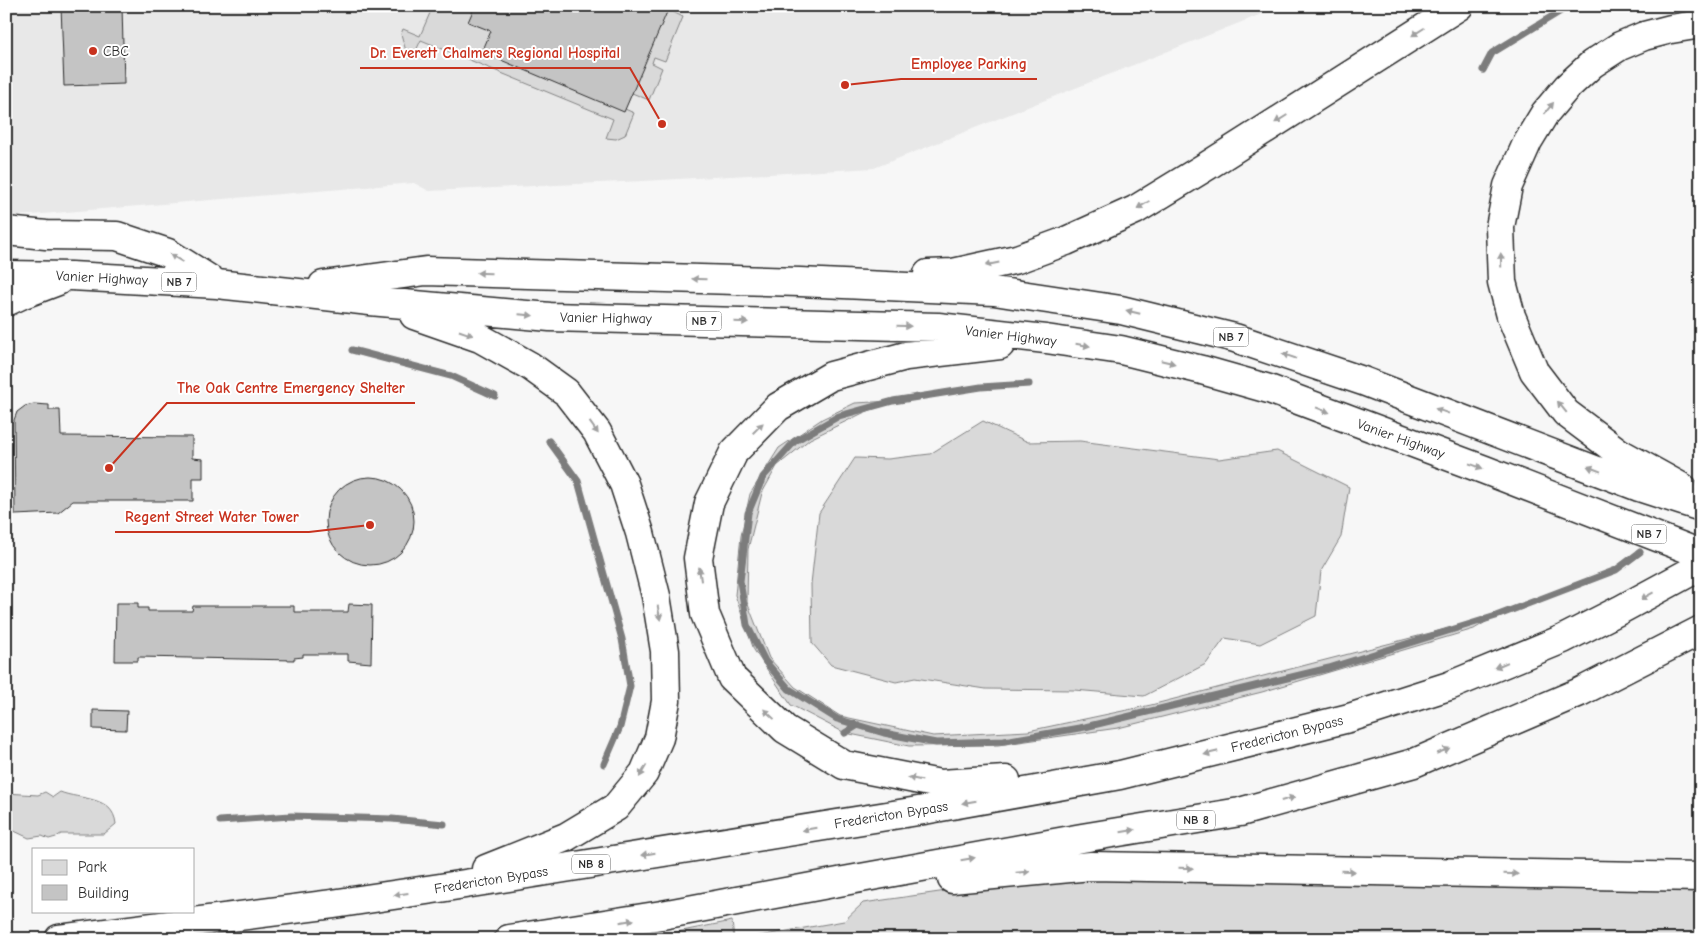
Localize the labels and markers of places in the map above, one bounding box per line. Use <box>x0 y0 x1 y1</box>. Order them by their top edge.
callout: Dr. Everett Chalmers Regional Hospital <box>360 38 630 68</box>
place label: CBC <box>103 43 129 60</box>
marker: CBC <box>87 45 99 57</box>
callout: Employee Parking <box>901 49 1037 79</box>
callout: The Oak Centre Emergency Shelter <box>167 373 415 403</box>
callout: Regent Street Water Tower <box>115 502 309 532</box>

